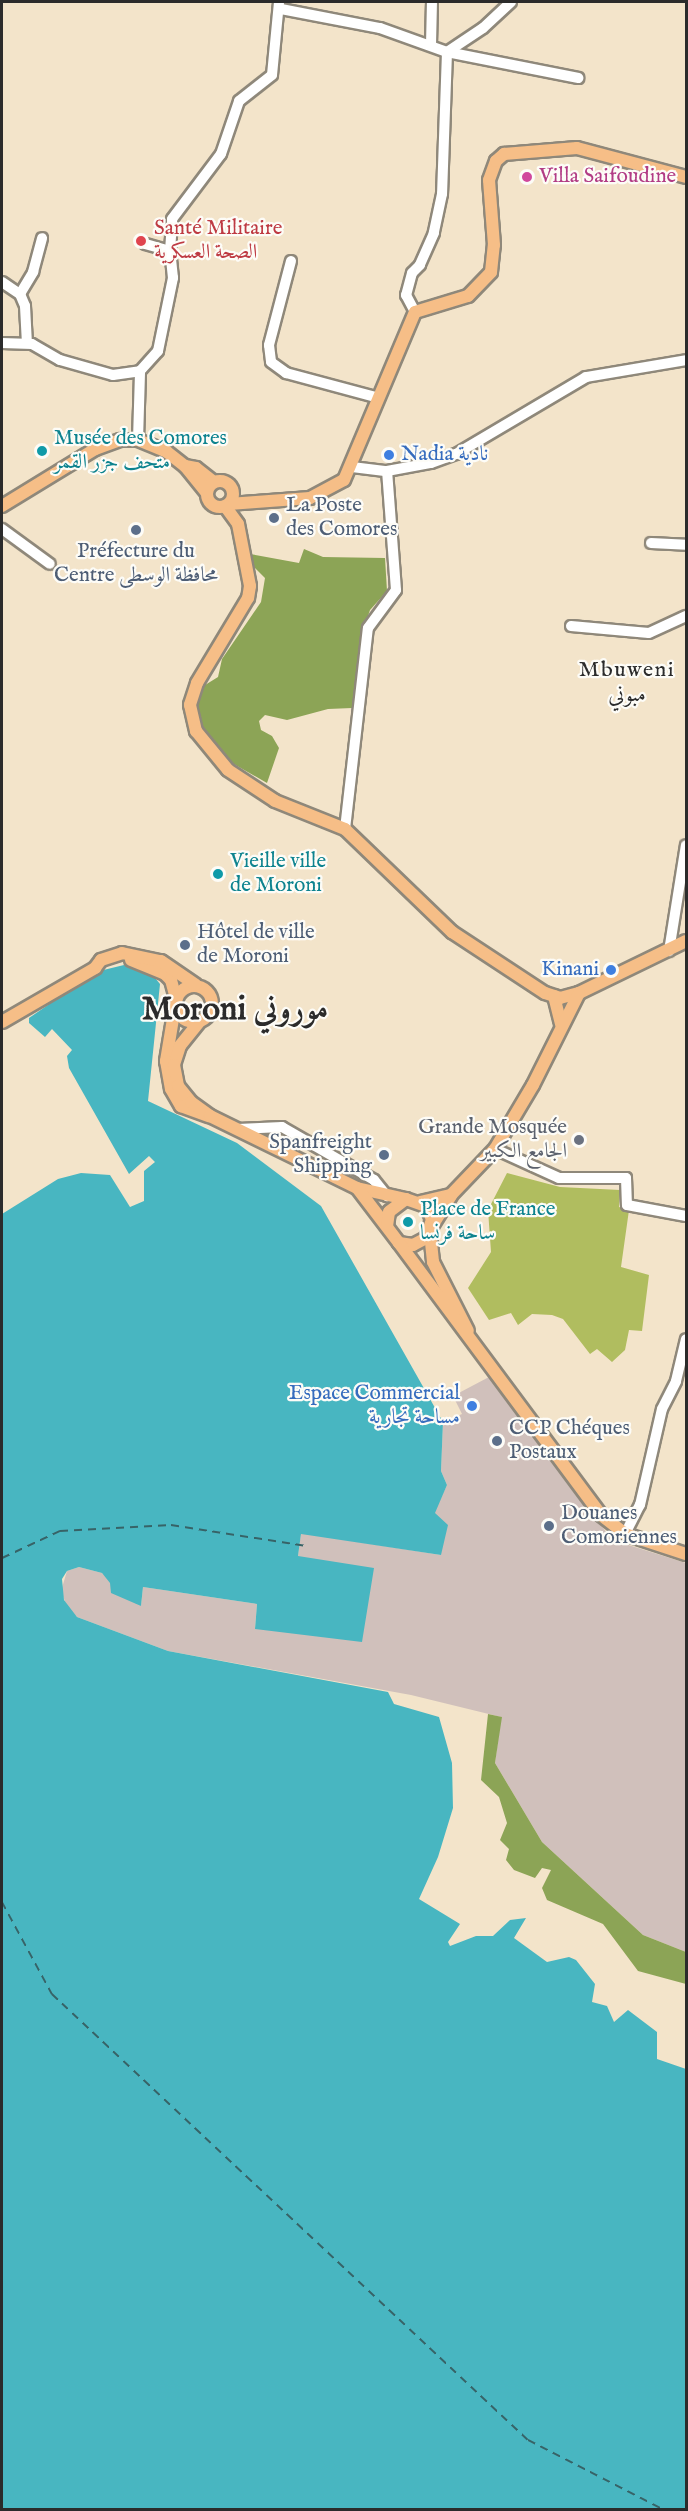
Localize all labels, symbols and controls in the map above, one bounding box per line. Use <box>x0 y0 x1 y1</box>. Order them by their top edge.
place label: Villa Saifoudine <box>539 164 676 190</box>
marker: Villa Saifoudine <box>520 170 534 184</box>
place label: Santé Militaire الصحة العسكرية <box>154 216 282 266</box>
marker: Santé Militaire الصحة العسكرية <box>132 232 150 250</box>
place label: Musée des Comores متحف جزر القمر <box>54 426 227 476</box>
place label: Nadia نادية <box>401 442 488 468</box>
marker: Musée des Comores متحف جزر القمر <box>35 444 49 458</box>
marker: Nadia نادية <box>382 448 396 462</box>
place label: La Poste des Comores <box>286 493 397 543</box>
marker: La Poste des Comores <box>267 511 281 525</box>
marker: Préfecture du Centre محافظة الوسطى <box>129 523 143 537</box>
place label: Préfecture du Centre محافظة الوسطى <box>54 539 218 589</box>
district label: Mbuweni مبوني <box>579 657 675 708</box>
place label: Vieille ville de Moroni <box>230 849 326 899</box>
marker: Vieille ville de Moroni <box>211 867 225 881</box>
place label: Hôtel de ville de Moroni <box>197 920 315 970</box>
marker: Hôtel de ville de Moroni <box>178 938 192 952</box>
place label: Kinani <box>541 957 599 983</box>
marker: Kinani <box>604 963 618 977</box>
district label: Moroni موروني <box>142 991 328 1031</box>
place label: Grande Mosquée الجامع الكبير <box>418 1115 567 1165</box>
place label: Spanfreight Shipping <box>269 1130 372 1180</box>
marker: Grande Mosquée الجامع الكبير <box>572 1133 586 1147</box>
marker: Spanfreight Shipping <box>377 1148 391 1162</box>
place label: Place de France ساحة فرنسا <box>420 1197 555 1247</box>
marker: Place de France ساحة فرنسا <box>401 1215 415 1229</box>
place label: Espace Commercial مساحة تجارية <box>289 1381 460 1431</box>
marker: Espace Commercial مساحة تجارية <box>465 1399 479 1413</box>
place label: CCP Chéques Postaux <box>509 1416 630 1466</box>
marker: CCP Chéques Postaux <box>490 1434 504 1448</box>
place label: Douanes Comoriennes <box>561 1501 677 1551</box>
marker: Douanes Comoriennes <box>542 1519 556 1533</box>

